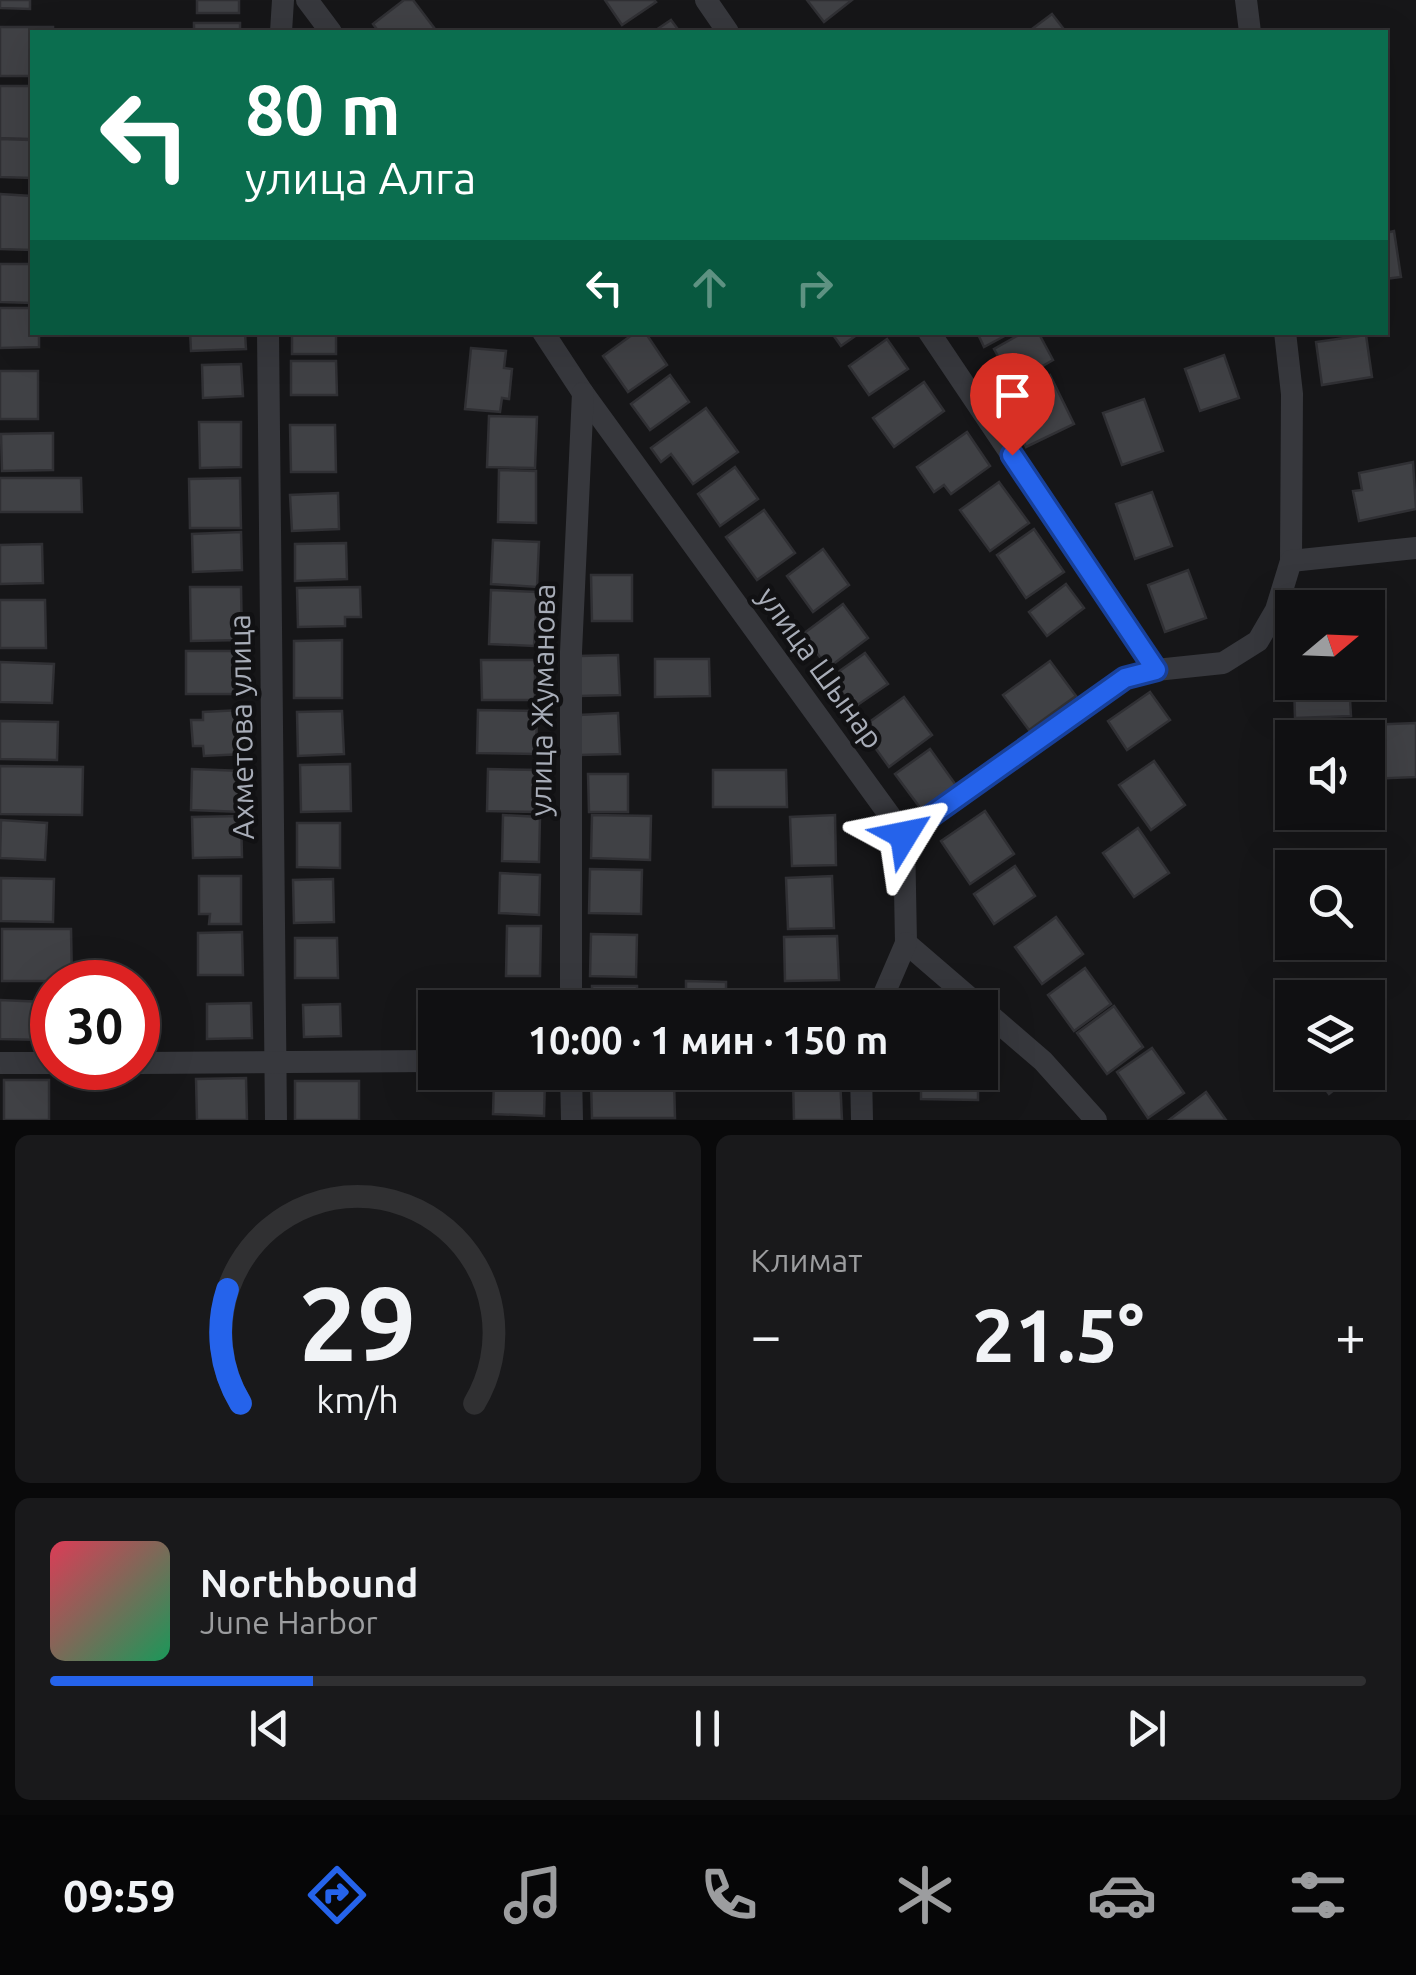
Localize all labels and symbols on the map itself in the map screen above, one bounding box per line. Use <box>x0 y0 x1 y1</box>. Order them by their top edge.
pin <box>970 353 1055 456</box>
street label: улица Шынар <box>751 580 891 755</box>
street label: улица Жуманова <box>523 583 561 817</box>
north arrow <box>1275 590 1385 700</box>
street label: Ахметова улица <box>222 614 260 840</box>
position arrow <box>852 783 956 887</box>
speed limit sign: 30 <box>30 960 160 1090</box>

